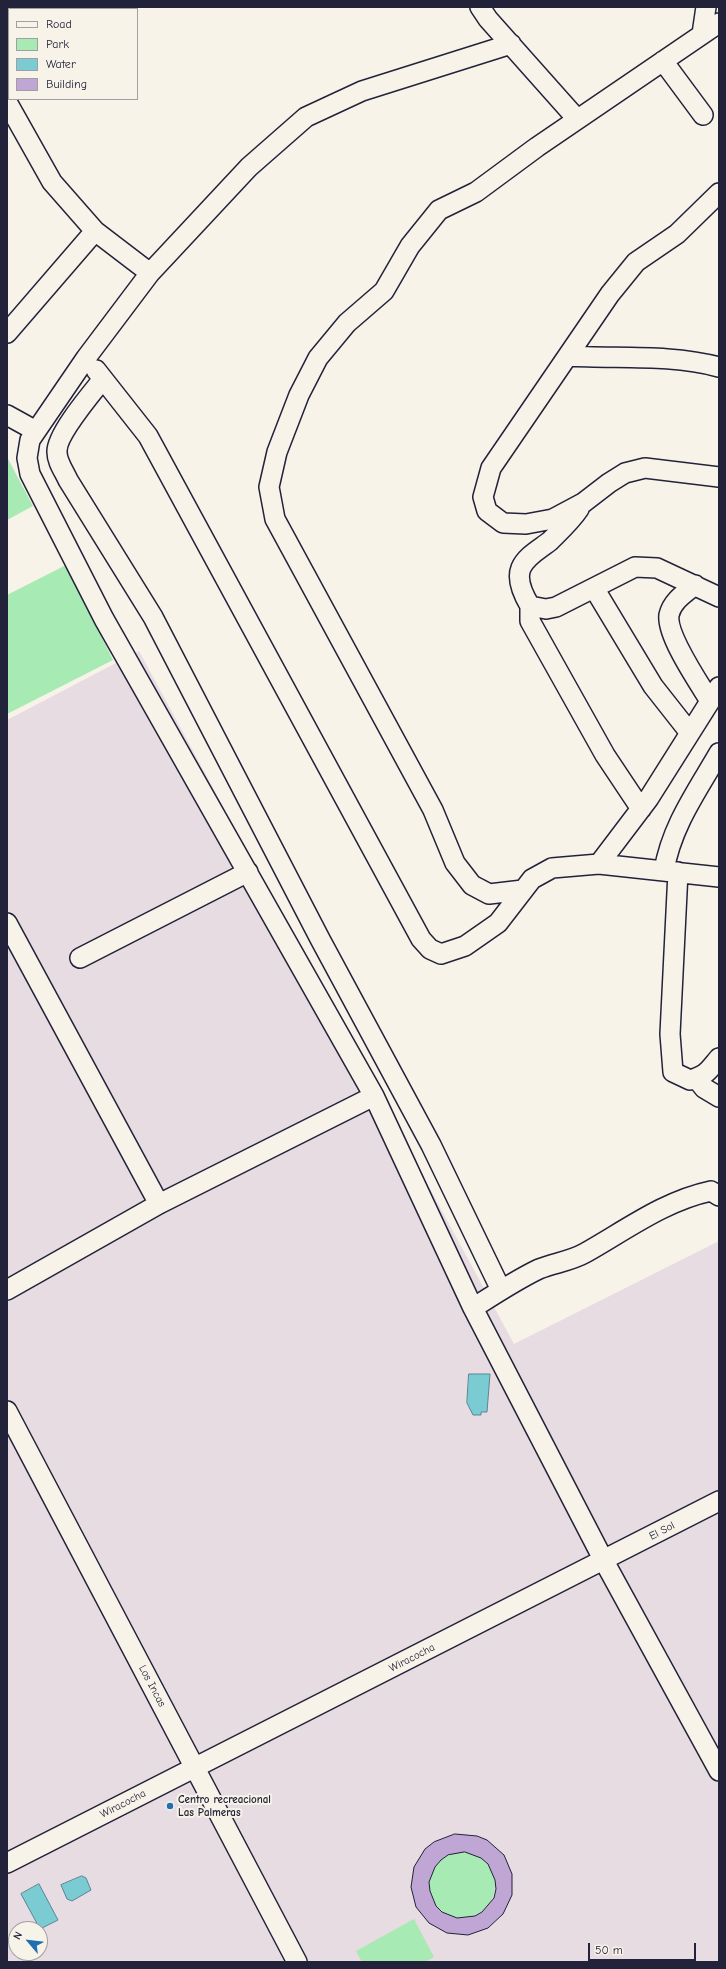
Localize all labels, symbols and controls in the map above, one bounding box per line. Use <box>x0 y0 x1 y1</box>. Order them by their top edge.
legend <box>8 8 138 100</box>
text: Road <box>46 17 72 31</box>
text: Park <box>46 37 69 51</box>
text: Water <box>46 57 76 71</box>
text: Building <box>46 77 87 91</box>
street label: El Sol <box>647 1519 677 1543</box>
street label: Wiracocha <box>387 1641 437 1675</box>
street label: Los Incas <box>136 1663 168 1709</box>
street label: Wiracocha <box>98 1787 148 1821</box>
place label: Centro recreacional Las Palmeras <box>178 1793 271 1819</box>
marker: Centro recreacional Las Palmeras <box>165 1801 175 1811</box>
north arrow <box>8 1921 48 1961</box>
text: N <box>10 1929 25 1942</box>
scale bar <box>590 1935 698 1961</box>
text: 50 m <box>595 1943 623 1957</box>

